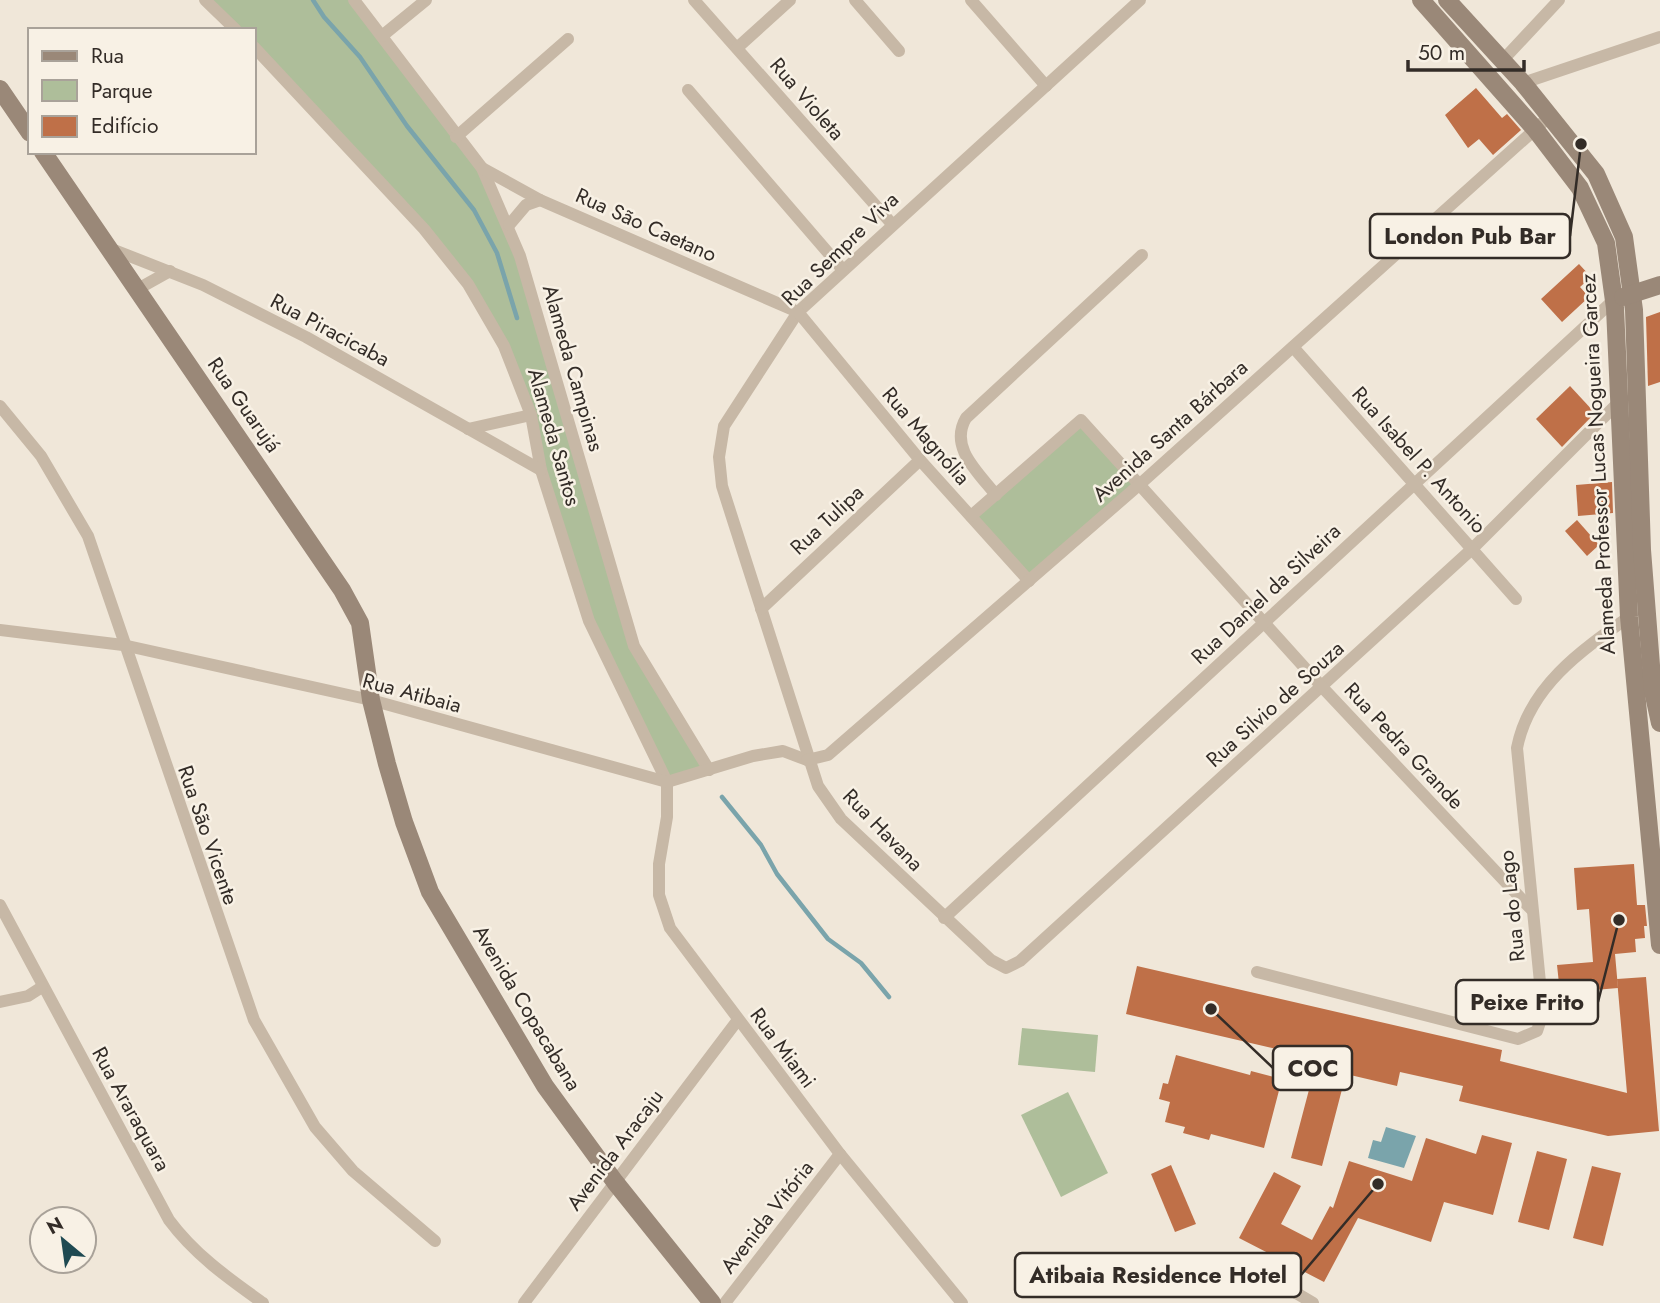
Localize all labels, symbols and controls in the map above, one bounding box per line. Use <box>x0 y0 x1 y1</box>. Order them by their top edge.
legend <box>28 28 256 154</box>
scale bar <box>1408 28 1524 72</box>
text: 50 m <box>1418 38 1465 68</box>
text: Rua <box>91 41 124 71</box>
street label: Rua Violeta <box>763 51 851 147</box>
text: Parque <box>91 76 153 106</box>
text: Edifício <box>91 111 158 141</box>
street label: Rua São Caetano <box>571 180 721 270</box>
street label: Rua Sempre Viva <box>775 185 905 313</box>
callout: London Pub Bar <box>1370 214 1570 258</box>
text: London Pub Bar <box>1384 219 1557 253</box>
street label: Alameda Professor Lucas Nogueira Garcez <box>1573 272 1623 655</box>
street label: Alameda Campinas <box>535 281 611 455</box>
street label: Rua Piracicaba <box>265 286 395 374</box>
street label: Rua Guarujá <box>200 351 288 459</box>
street label: Avenida Santa Bárbara <box>1086 353 1254 509</box>
street label: Alameda Santos <box>520 365 588 509</box>
street label: Rua Magnólia <box>875 380 977 492</box>
street label: Rua Isabel P. Antonio <box>1345 380 1493 540</box>
street label: Rua Tulipa <box>784 478 870 562</box>
street label: Rua Daniel da Silveira <box>1185 517 1347 671</box>
street label: Rua Silvio de Souza <box>1199 634 1351 774</box>
street label: Rua Atibaia <box>359 665 465 721</box>
street label: Rua Pedra Grande <box>1337 676 1471 816</box>
street label: Rua São Vicente <box>170 761 246 909</box>
street label: Rua Havana <box>836 782 930 878</box>
street label: Rua do Lago <box>1491 849 1533 963</box>
street label: Avenida Copacabana <box>466 919 588 1097</box>
callout: Peixe Frito <box>1456 980 1598 1024</box>
text: Peixe Frito <box>1470 985 1584 1019</box>
street label: Rua Miami <box>743 1002 823 1094</box>
street label: Rua Araraquara <box>84 1041 178 1177</box>
callout: COC <box>1273 1046 1352 1090</box>
text: COC <box>1287 1051 1339 1085</box>
street label: Avenida Aracaju <box>559 1083 671 1217</box>
street label: Avenida Vitória <box>713 1154 821 1280</box>
north arrow <box>28 1205 98 1275</box>
text: N <box>42 1210 68 1241</box>
callout: Atibaia Residence Hotel <box>1015 1253 1301 1297</box>
text: Atibaia Residence Hotel <box>1028 1258 1287 1292</box>

